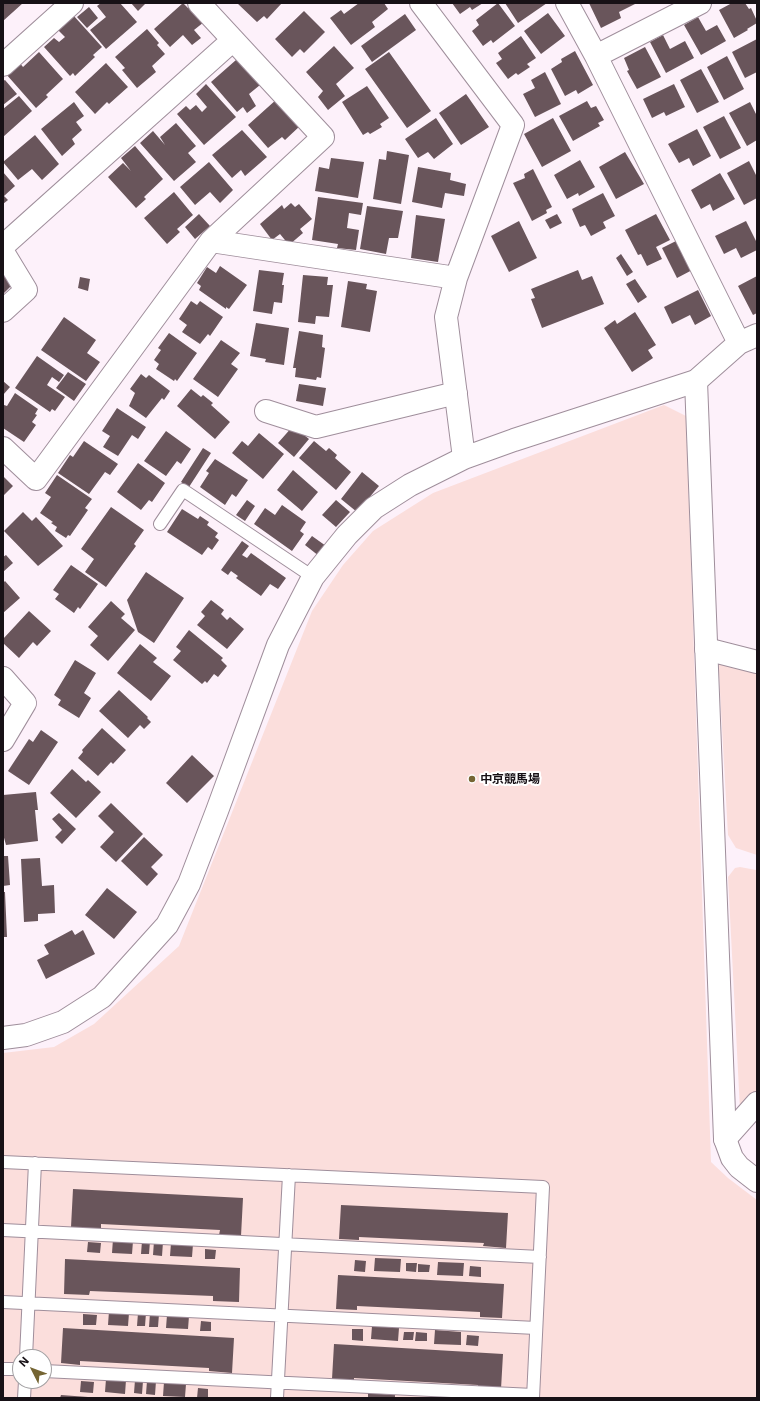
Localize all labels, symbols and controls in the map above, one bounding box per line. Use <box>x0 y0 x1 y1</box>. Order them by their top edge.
place label: 中京競馬場 <box>480 772 540 786</box>
marker: 中京競馬場 <box>467 774 477 784</box>
north arrow <box>12 1349 52 1389</box>
text: N <box>16 1354 32 1369</box>

